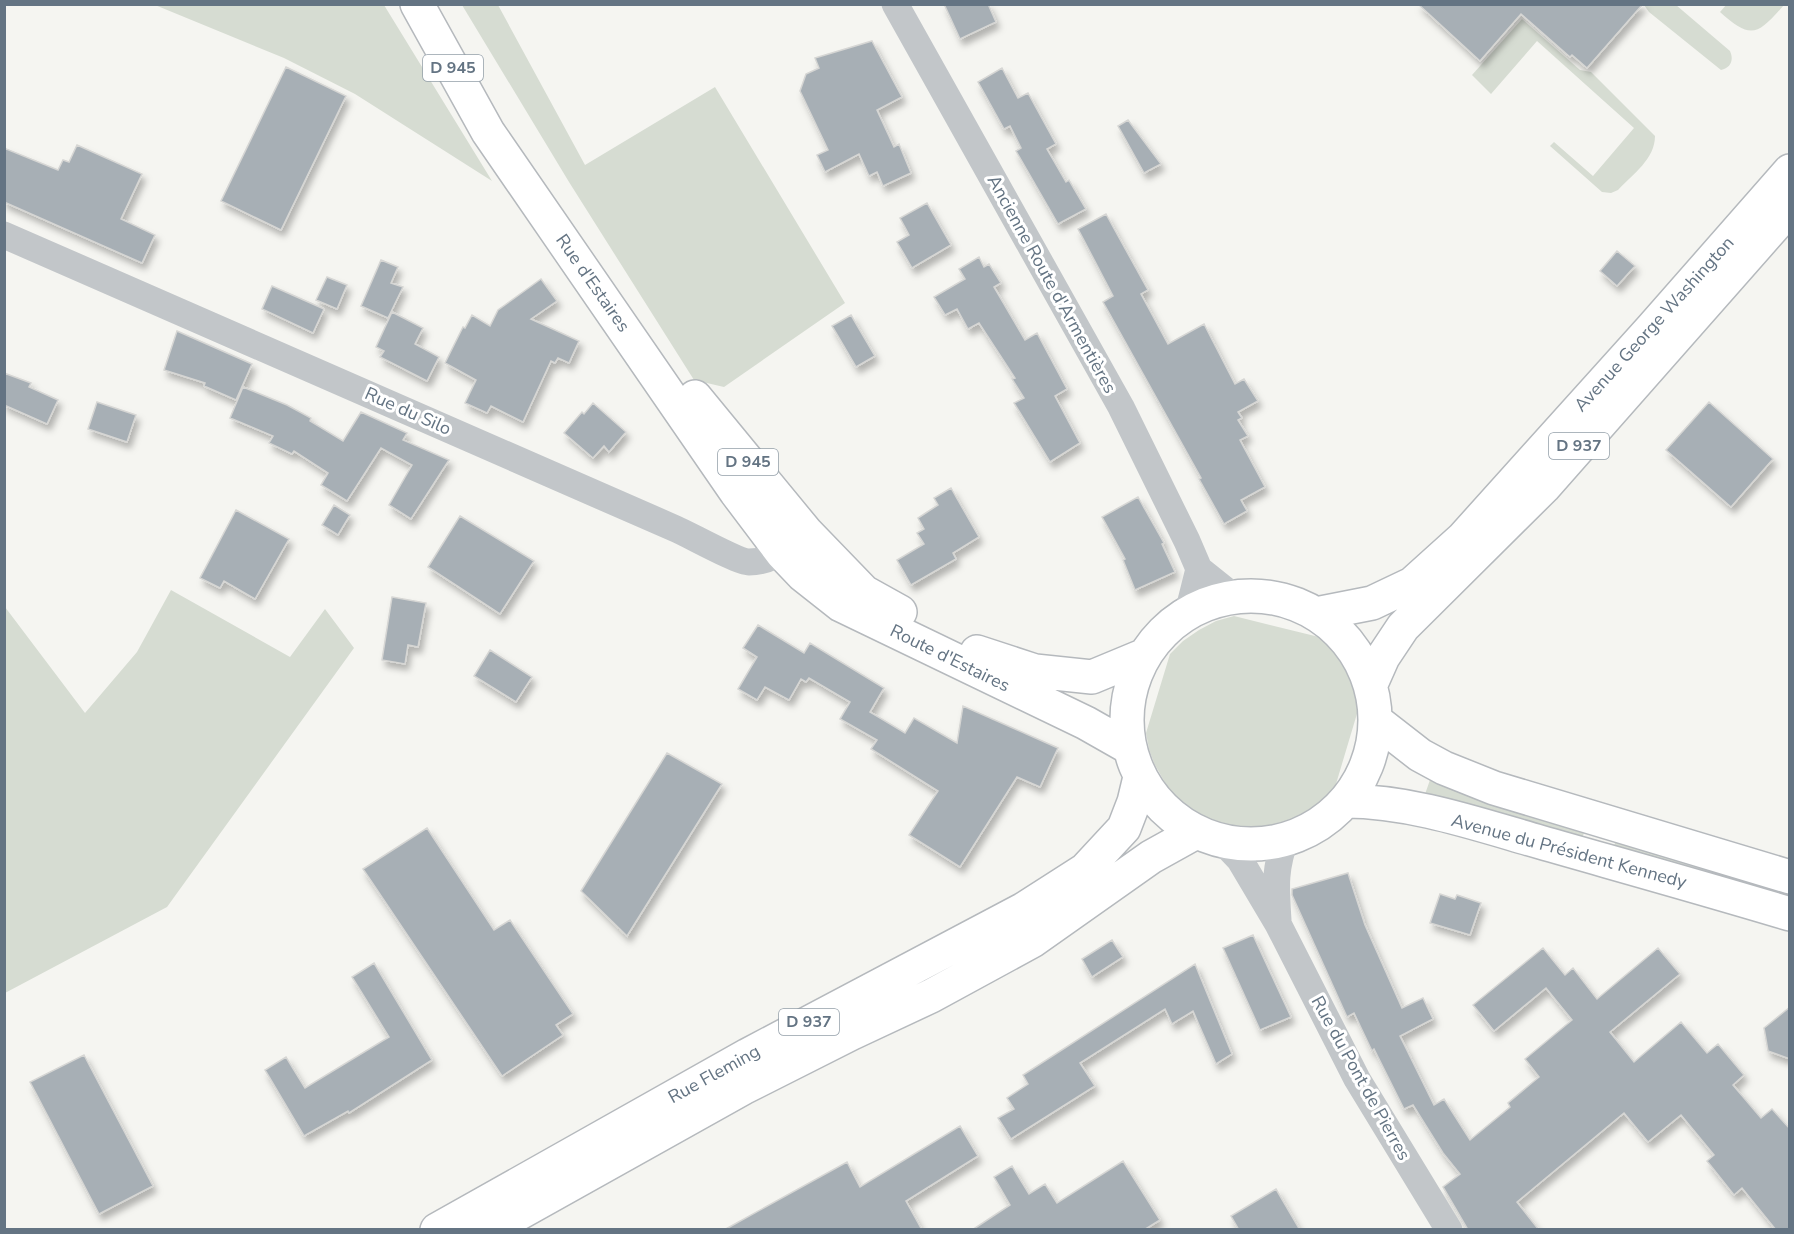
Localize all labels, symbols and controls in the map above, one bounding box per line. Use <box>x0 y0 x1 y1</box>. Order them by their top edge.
road number: D 945 <box>423 55 483 81</box>
street label: Ancienne Route d'Armentières <box>982 170 1122 398</box>
street label: Rue d'Estaires <box>550 229 636 337</box>
street label: Avenue George Washington <box>1569 231 1739 417</box>
street label: Rue du Silo <box>361 381 455 441</box>
road number: D 937 <box>1549 433 1609 459</box>
road number: D 945 <box>718 449 778 475</box>
street label: Route d'Estaires <box>886 619 1014 697</box>
street label: Avenue du Président Kennedy <box>1449 808 1690 894</box>
street label: Rue du Pont de Pierres <box>1306 991 1416 1165</box>
road number: D 937 <box>779 1009 839 1035</box>
street label: Rue Fleming <box>664 1039 764 1109</box>

